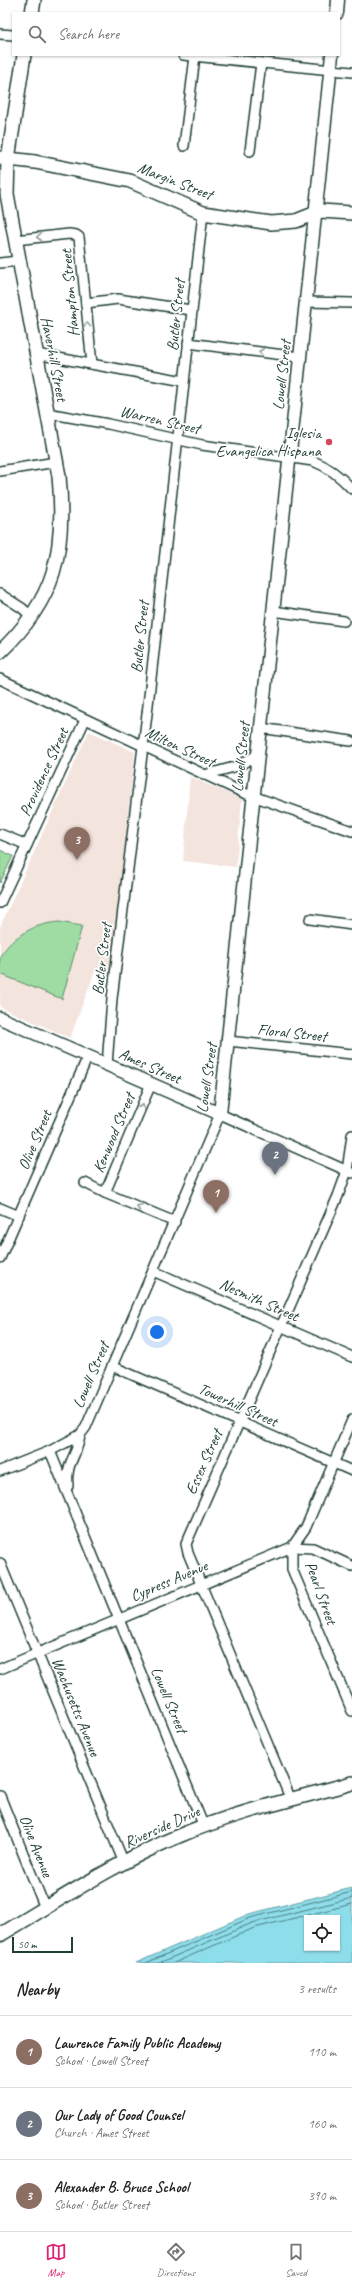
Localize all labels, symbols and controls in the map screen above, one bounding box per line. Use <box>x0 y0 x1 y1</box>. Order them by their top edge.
search box <box>12 12 340 56</box>
icon: search <box>26 23 48 45</box>
text: Search here <box>58 25 119 44</box>
street label: Margin Street <box>135 158 218 205</box>
one-way arrow <box>36 233 42 242</box>
street label: Hampton Street <box>56 247 84 337</box>
street label: Butler Street <box>162 276 190 352</box>
street label: Haverhill Street <box>36 315 72 405</box>
one-way arrow <box>83 322 92 328</box>
street label: Lowell Street <box>268 337 296 411</box>
one-way arrow <box>258 348 264 357</box>
street label: Warren Street <box>118 401 204 439</box>
place label: Iglesia Evangelica Hispana <box>216 423 322 461</box>
marker: Iglesia Evangelica Hispana <box>324 437 334 447</box>
street label: Butler Street <box>126 598 154 674</box>
street label: Lowell Street <box>227 719 255 793</box>
street label: Milton Street <box>142 722 220 773</box>
street label: Providence Street <box>15 723 74 819</box>
pin: 3 <box>64 827 90 860</box>
street label: Butler Street <box>88 919 117 996</box>
street label: Floral Street <box>256 1019 330 1047</box>
street label: Lowell Street <box>192 1039 222 1114</box>
street label: Ames Street <box>116 1043 186 1089</box>
street label: Kenwood Street <box>88 1088 141 1176</box>
one-way arrow <box>137 1103 145 1111</box>
street label: Olive Street <box>14 1106 57 1173</box>
pin: 2 <box>262 1142 288 1175</box>
pin: 1 <box>203 1180 229 1213</box>
one-way arrow <box>135 1203 142 1211</box>
street label: Nesmith Street <box>216 1274 303 1327</box>
your location <box>147 1322 167 1342</box>
street label: Lowell Street <box>68 1336 115 1411</box>
street label: Towerhill Street <box>195 1379 282 1432</box>
street label: Essex Street <box>181 1424 228 1497</box>
street label: Cypress Avenue <box>128 1555 212 1606</box>
street label: Pearl Street <box>300 1559 342 1629</box>
street label: Wachusetts Avenue <box>47 1655 106 1761</box>
street label: Lowell Street <box>146 1664 193 1739</box>
street label: Riverside Drive <box>121 1801 204 1852</box>
street label: Olive Avenue <box>15 1812 58 1882</box>
map controls <box>304 1915 340 1951</box>
button: locate <box>304 1915 340 1951</box>
scale bar <box>12 1935 73 1954</box>
text: 50 m <box>18 1937 37 1951</box>
text: Nearby <box>16 1979 59 2000</box>
text: 3 results <box>298 1981 336 1997</box>
text: Lawrence Family Public Academy <box>54 2034 220 2053</box>
text: 1 <box>26 2044 32 2060</box>
text: 110 m <box>308 2044 336 2060</box>
text: School · Lowell Street <box>54 2053 147 2069</box>
text: Our Lady of Good Counsel <box>54 2106 183 2125</box>
text: 2 <box>26 2116 32 2132</box>
text: 160 m <box>308 2116 336 2132</box>
text: Church · Ames Street <box>54 2125 149 2141</box>
text: Alexander B. Bruce School <box>54 2178 189 2197</box>
text: 3 <box>26 2188 32 2204</box>
text: 390 m <box>308 2188 336 2204</box>
text: School · Butler Street <box>54 2197 149 2213</box>
tab: Map <box>45 2241 67 2279</box>
tab: Directions <box>157 2241 195 2279</box>
tab: Saved <box>285 2241 307 2279</box>

